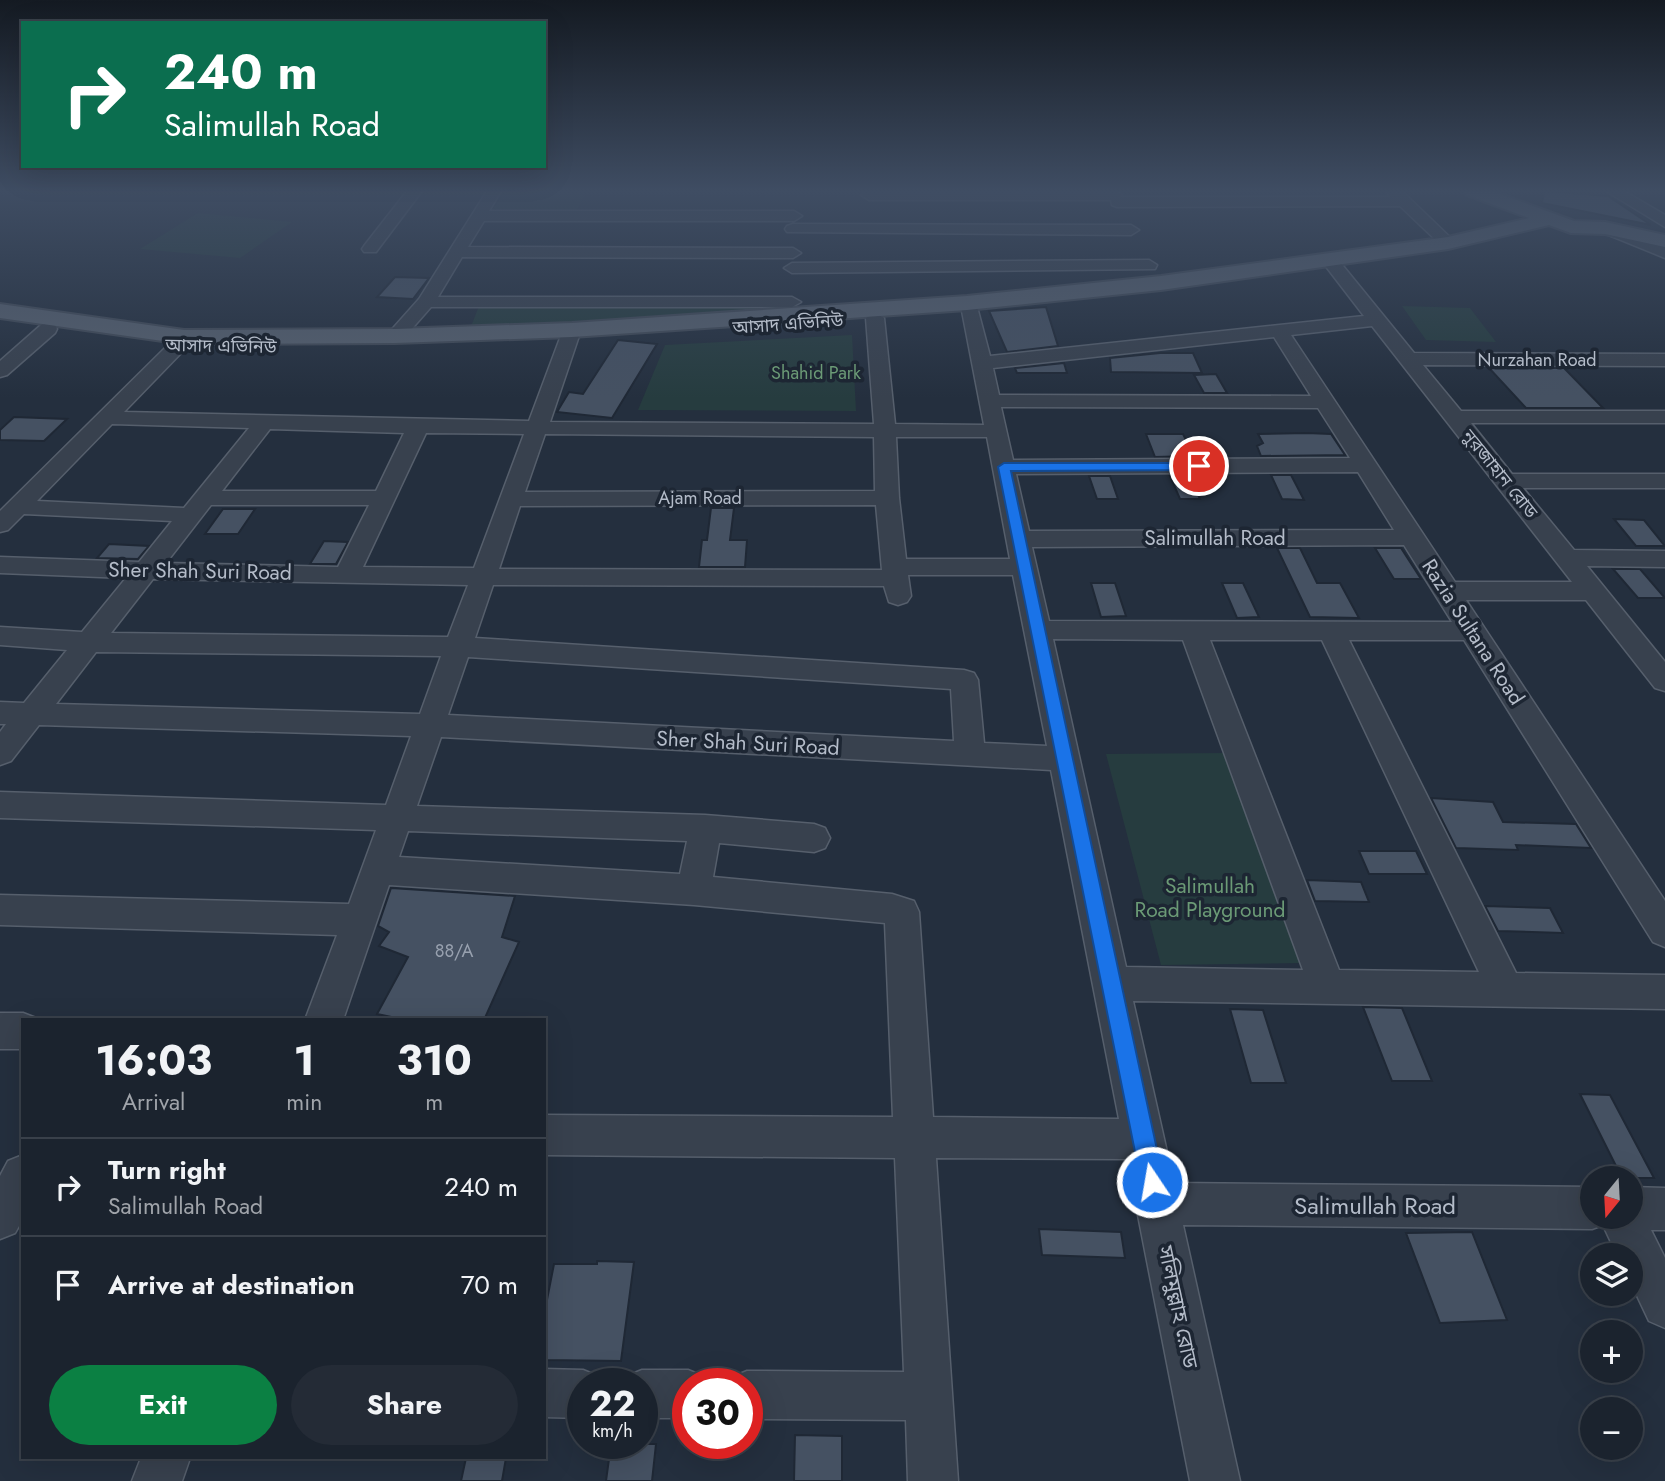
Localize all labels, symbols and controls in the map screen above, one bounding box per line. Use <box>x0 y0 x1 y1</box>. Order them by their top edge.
text: 240 m <box>164 37 318 107</box>
icon: right <box>49 49 140 140</box>
text: Salimullah Road <box>164 102 380 148</box>
street label: আসাদ এভিনিউ <box>731 307 845 341</box>
street label: আসাদ এভিনিউ <box>164 332 277 360</box>
street label: Nurzahan Road <box>1478 347 1596 373</box>
park label: Shahid Park <box>771 360 861 386</box>
street label: নুরজাহান রোড <box>1455 423 1544 524</box>
pin <box>1169 436 1229 496</box>
icon: arrive <box>1180 447 1218 485</box>
street label: Ajam Road <box>658 485 742 511</box>
street label: Salimullah Road <box>1144 523 1286 553</box>
street label: Razia Sultana Road <box>1415 553 1531 711</box>
street label: Sher Shah Suri Road <box>108 554 292 588</box>
street label: Sher Shah Suri Road <box>656 723 840 763</box>
park label: Salimullah Road Playground <box>1134 871 1286 925</box>
house number: 88/A <box>435 938 473 964</box>
text: 16:03 <box>95 1030 212 1091</box>
text: 1 <box>294 1030 315 1091</box>
text: 310 <box>397 1030 472 1091</box>
text: Arrival <box>122 1085 185 1119</box>
text: min <box>286 1085 322 1119</box>
text: m <box>425 1085 443 1119</box>
position arrow <box>1115 1145 1189 1219</box>
text: Turn right <box>108 1151 226 1189</box>
north arrow <box>1580 1166 1643 1228</box>
map controls <box>1580 1166 1643 1460</box>
icon: right <box>49 1168 87 1206</box>
text: 240 m <box>444 1168 518 1206</box>
street label: Salimullah Road <box>1294 1188 1456 1223</box>
text: Salimullah Road <box>108 1189 263 1223</box>
street label: সলিমুল্লাহ রোড <box>1150 1242 1206 1372</box>
button: layers <box>1580 1243 1643 1306</box>
icon: arrive <box>49 1266 87 1304</box>
text: Arrive at destination <box>108 1266 355 1304</box>
text: 70 m <box>461 1266 518 1304</box>
button: + <box>1580 1320 1643 1383</box>
button: Exit <box>49 1365 277 1445</box>
button: Share <box>291 1365 518 1445</box>
speed limit sign: 30 <box>672 1368 763 1459</box>
text: 22 <box>590 1379 635 1429</box>
button: − <box>1580 1397 1643 1460</box>
text: km/h <box>592 1418 633 1444</box>

